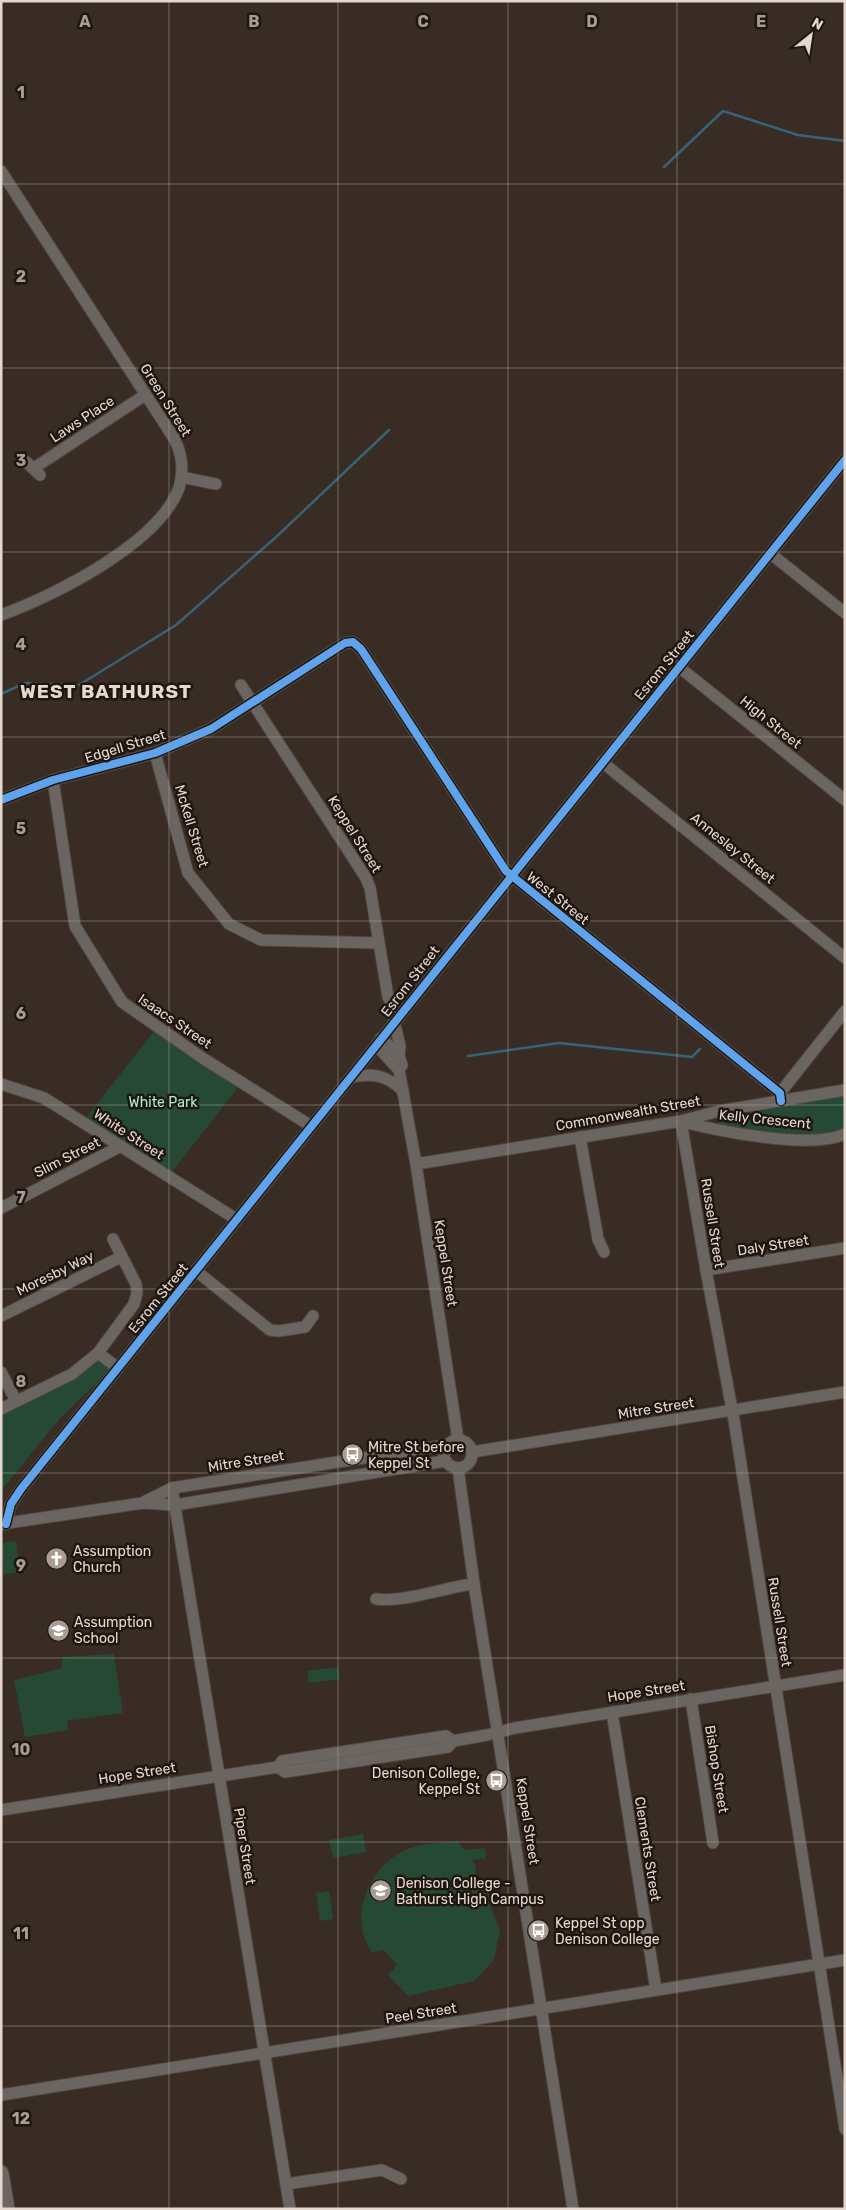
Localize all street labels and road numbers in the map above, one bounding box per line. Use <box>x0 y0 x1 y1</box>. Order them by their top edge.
street label: Green Street <box>136 361 195 440</box>
street label: Laws Place <box>47 392 118 446</box>
street label: Esrom Street <box>631 626 698 704</box>
street label: High Street <box>737 692 805 753</box>
street label: Edgell Street <box>83 726 168 767</box>
street label: McKell Street <box>171 783 212 870</box>
street label: Keppel Street <box>324 793 385 876</box>
street label: Annesley Street <box>687 809 779 888</box>
street label: West Street <box>523 868 593 929</box>
street label: Esrom Street <box>377 942 444 1020</box>
street label: Isaacs Street <box>135 991 215 1053</box>
street label: Commonwealth Street <box>554 1092 702 1135</box>
street label: White Street <box>90 1105 167 1164</box>
street label: Kelly Crescent <box>718 1106 812 1133</box>
street label: Slim Street <box>31 1133 104 1181</box>
street label: Russell Street <box>697 1177 728 1270</box>
street label: Keppel Street <box>430 1218 461 1308</box>
street label: Daly Street <box>736 1231 810 1260</box>
street label: Moresby Way <box>14 1247 97 1300</box>
street label: Esrom Street <box>125 1259 192 1337</box>
street label: Mitre Street <box>617 1394 696 1423</box>
street label: Mitre Street <box>207 1447 286 1476</box>
street label: Russell Street <box>764 1576 795 1669</box>
street label: Hope Street <box>606 1677 687 1706</box>
street label: Bishop Street <box>701 1724 732 1815</box>
street label: Hope Street <box>97 1759 178 1788</box>
street label: Keppel Street <box>512 1776 543 1866</box>
street label: Clements Street <box>631 1796 664 1903</box>
street label: Piper Street <box>230 1806 259 1886</box>
street label: Peel Street <box>384 1999 458 2028</box>

